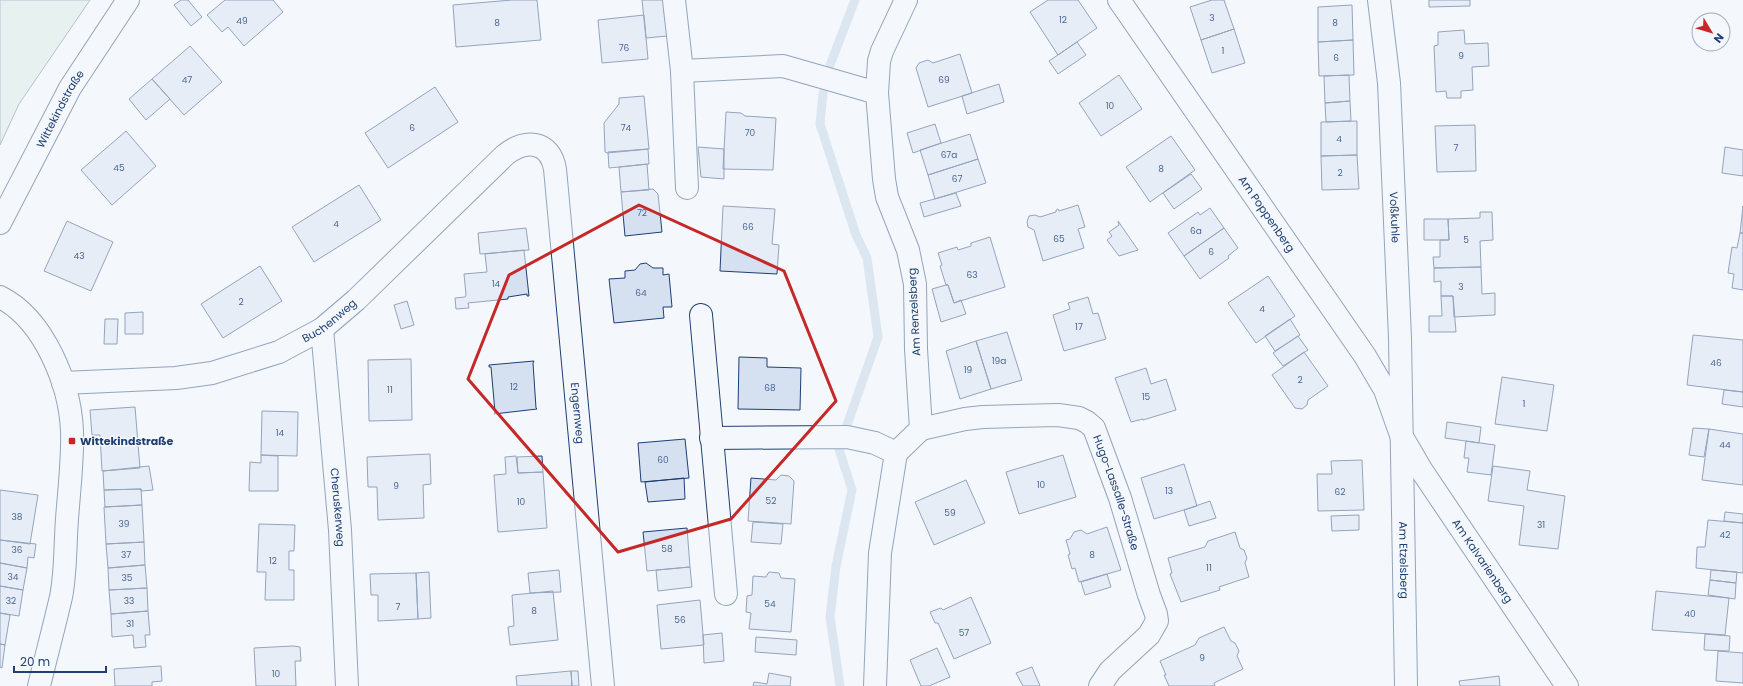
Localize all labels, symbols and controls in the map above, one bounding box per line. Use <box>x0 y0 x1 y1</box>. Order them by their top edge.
house number: 3 <box>1209 12 1215 24</box>
north arrow <box>1691 12 1731 52</box>
house number: 12 <box>1059 14 1067 26</box>
house number: 49 <box>236 15 248 27</box>
house number: 8 <box>494 17 500 29</box>
house number: 8 <box>1332 17 1338 29</box>
text: N <box>1710 30 1728 46</box>
house number: 76 <box>619 42 630 54</box>
house number: 1 <box>1222 45 1225 57</box>
house number: 9 <box>1458 50 1464 62</box>
house number: 6 <box>1333 52 1339 64</box>
street label: Wittekindstraße <box>32 66 88 151</box>
house number: 47 <box>182 74 192 86</box>
house number: 69 <box>938 74 950 86</box>
house number: 10 <box>1106 100 1115 112</box>
house number: 6 <box>409 122 415 134</box>
house number: 74 <box>621 122 632 134</box>
house number: 70 <box>745 127 756 139</box>
house number: 4 <box>1336 133 1342 145</box>
house number: 7 <box>1454 142 1459 154</box>
house number: 67a <box>941 149 957 161</box>
house number: 45 <box>113 162 125 174</box>
house number: 8 <box>1158 163 1164 175</box>
house number: 2 <box>1337 167 1343 179</box>
street label: Am Poppenberg <box>1235 172 1299 255</box>
house number: 67 <box>952 173 962 185</box>
street label: Voßkuhle <box>1386 191 1404 243</box>
house number: 72 <box>637 207 647 219</box>
house number: 4 <box>333 218 339 230</box>
house number: 66 <box>742 221 754 233</box>
house number: 6a <box>1190 225 1202 237</box>
house number: 65 <box>1053 233 1065 245</box>
house number: 5 <box>1463 234 1469 246</box>
house number: 6 <box>1208 246 1214 258</box>
house number: 43 <box>74 250 84 262</box>
street label: Am Renzelsberg <box>904 267 924 357</box>
house number: 63 <box>966 269 978 281</box>
house number: 14 <box>492 278 501 290</box>
house number: 3 <box>1458 281 1464 293</box>
house number: 64 <box>635 287 647 299</box>
street label: Buchenweg <box>299 295 360 346</box>
house number: 2 <box>238 296 244 308</box>
house number: 4 <box>1259 303 1265 315</box>
house number: 17 <box>1075 321 1083 333</box>
house number: 19a <box>992 355 1006 367</box>
house number: 46 <box>1710 357 1722 369</box>
house number: 19 <box>964 364 973 376</box>
house number: 2 <box>1297 374 1303 386</box>
house number: 12 <box>510 381 518 393</box>
street label: Engernweg <box>567 382 588 444</box>
house number: 68 <box>764 382 776 394</box>
house number: 11 <box>387 384 393 396</box>
house number: 15 <box>1142 391 1151 403</box>
house number: 1 <box>1523 398 1526 410</box>
house number: 14 <box>276 427 285 439</box>
place label: Wittekindstraße <box>80 433 174 449</box>
street label: Hugo-Lassalle-Straße <box>1089 433 1143 552</box>
marker: Wittekindstraße <box>67 436 77 446</box>
house number: 44 <box>1719 439 1731 451</box>
house number: 60 <box>657 454 669 466</box>
street label: Cheruskerweg <box>326 467 349 547</box>
house number: 10 <box>1037 479 1046 491</box>
house number: 9 <box>393 480 399 492</box>
house number: 13 <box>1165 485 1173 497</box>
house number: 62 <box>1335 486 1345 498</box>
house number: 52 <box>766 495 776 507</box>
house number: 10 <box>517 496 526 508</box>
house number: 59 <box>944 507 956 519</box>
house number: 38 <box>12 511 23 523</box>
street label: Am Kalvarienberg <box>1448 516 1517 606</box>
house number: 39 <box>119 518 130 530</box>
house number: 31 <box>1537 519 1545 531</box>
street label: Am Etzelsberg <box>1395 521 1412 599</box>
house number: 42 <box>1720 529 1730 541</box>
house number: 58 <box>661 543 673 555</box>
house number: 36 <box>11 544 23 556</box>
house number: 37 <box>121 549 131 561</box>
house number: 8 <box>1089 549 1095 561</box>
house number: 12 <box>269 555 277 567</box>
house number: 11 <box>1206 562 1212 574</box>
house number: 34 <box>8 571 19 583</box>
house number: 35 <box>122 572 133 584</box>
house number: 32 <box>6 595 16 607</box>
house number: 33 <box>124 595 134 607</box>
house number: 54 <box>764 598 776 610</box>
house number: 7 <box>396 601 401 613</box>
house number: 8 <box>531 605 537 617</box>
house number: 40 <box>1684 608 1696 620</box>
house number: 56 <box>674 614 686 626</box>
house number: 31 <box>126 618 134 630</box>
house number: 57 <box>959 627 969 639</box>
scale bar <box>14 648 106 674</box>
house number: 9 <box>1199 652 1205 664</box>
text: 20 m <box>20 653 50 670</box>
house number: 10 <box>272 668 281 680</box>

